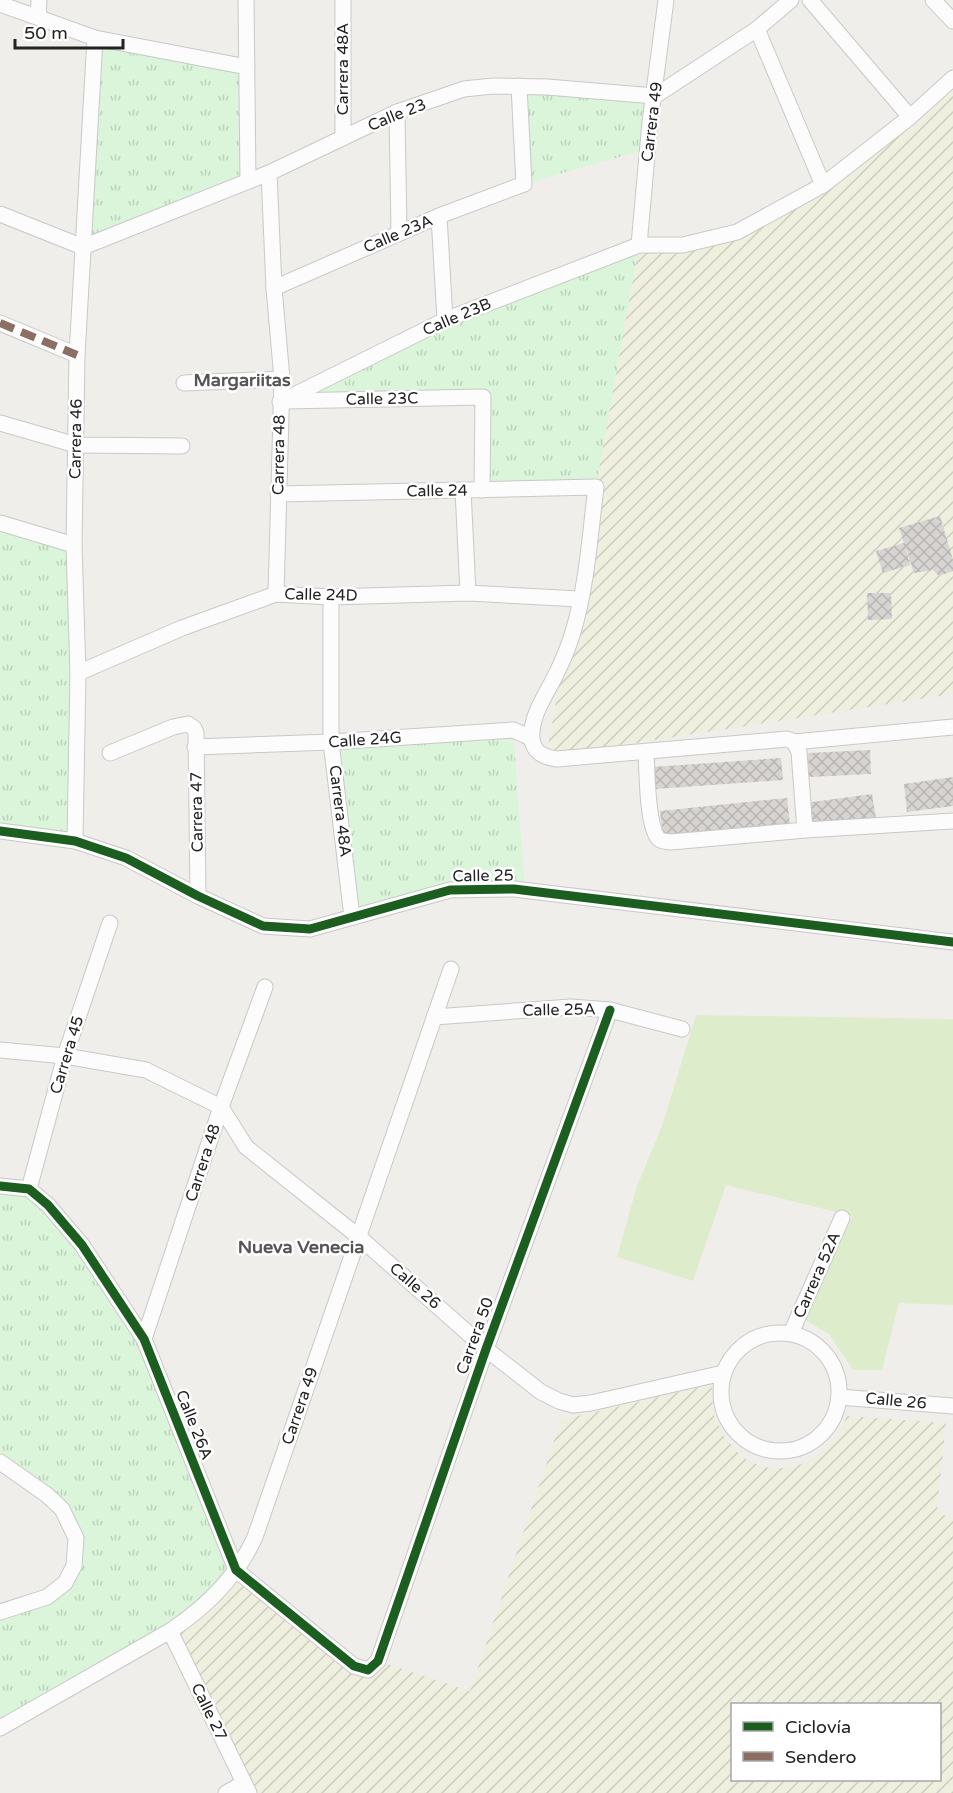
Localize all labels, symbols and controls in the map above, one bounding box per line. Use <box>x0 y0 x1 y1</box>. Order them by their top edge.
scale bar <box>15 12 123 50</box>
text: 50 m <box>24 22 68 44</box>
street label: Carrera 48A <box>333 23 353 115</box>
street label: Carrera 49 <box>637 81 667 163</box>
street label: Calle 23 <box>365 94 429 136</box>
street label: Calle 23A <box>360 210 436 258</box>
street label: Calle 23B <box>420 294 494 340</box>
district label: Margariitas <box>193 369 291 391</box>
street label: Calle 23C <box>346 388 418 410</box>
street label: Carrera 46 <box>65 399 87 479</box>
street label: Carrera 48 <box>268 415 290 495</box>
street label: Calle 24 <box>406 480 468 502</box>
street label: Calle 24D <box>284 584 358 606</box>
street label: Calle 24G <box>328 727 402 753</box>
street label: Carrera 48A <box>324 764 356 858</box>
street label: Carrera 47 <box>186 772 208 852</box>
street label: Calle 25 <box>452 865 514 887</box>
street label: Calle 25A <box>522 999 596 1021</box>
street label: Carrera 45 <box>46 1014 88 1096</box>
street label: Carrera 48 <box>181 1122 225 1204</box>
street label: Carrera 52A <box>789 1229 845 1321</box>
district label: Nueva Venecia <box>238 1236 364 1258</box>
street label: Calle 26 <box>385 1258 445 1314</box>
street label: Carrera 50 <box>452 1295 498 1377</box>
street label: Carrera 49 <box>277 1365 323 1447</box>
street label: Calle 26A <box>171 1387 217 1463</box>
street label: Calle 26 <box>865 1388 927 1414</box>
street label: Calle 27 <box>187 1680 231 1744</box>
legend <box>731 1703 941 1781</box>
text: Ciclovía <box>785 1716 851 1738</box>
text: Sendero <box>785 1746 856 1768</box>

